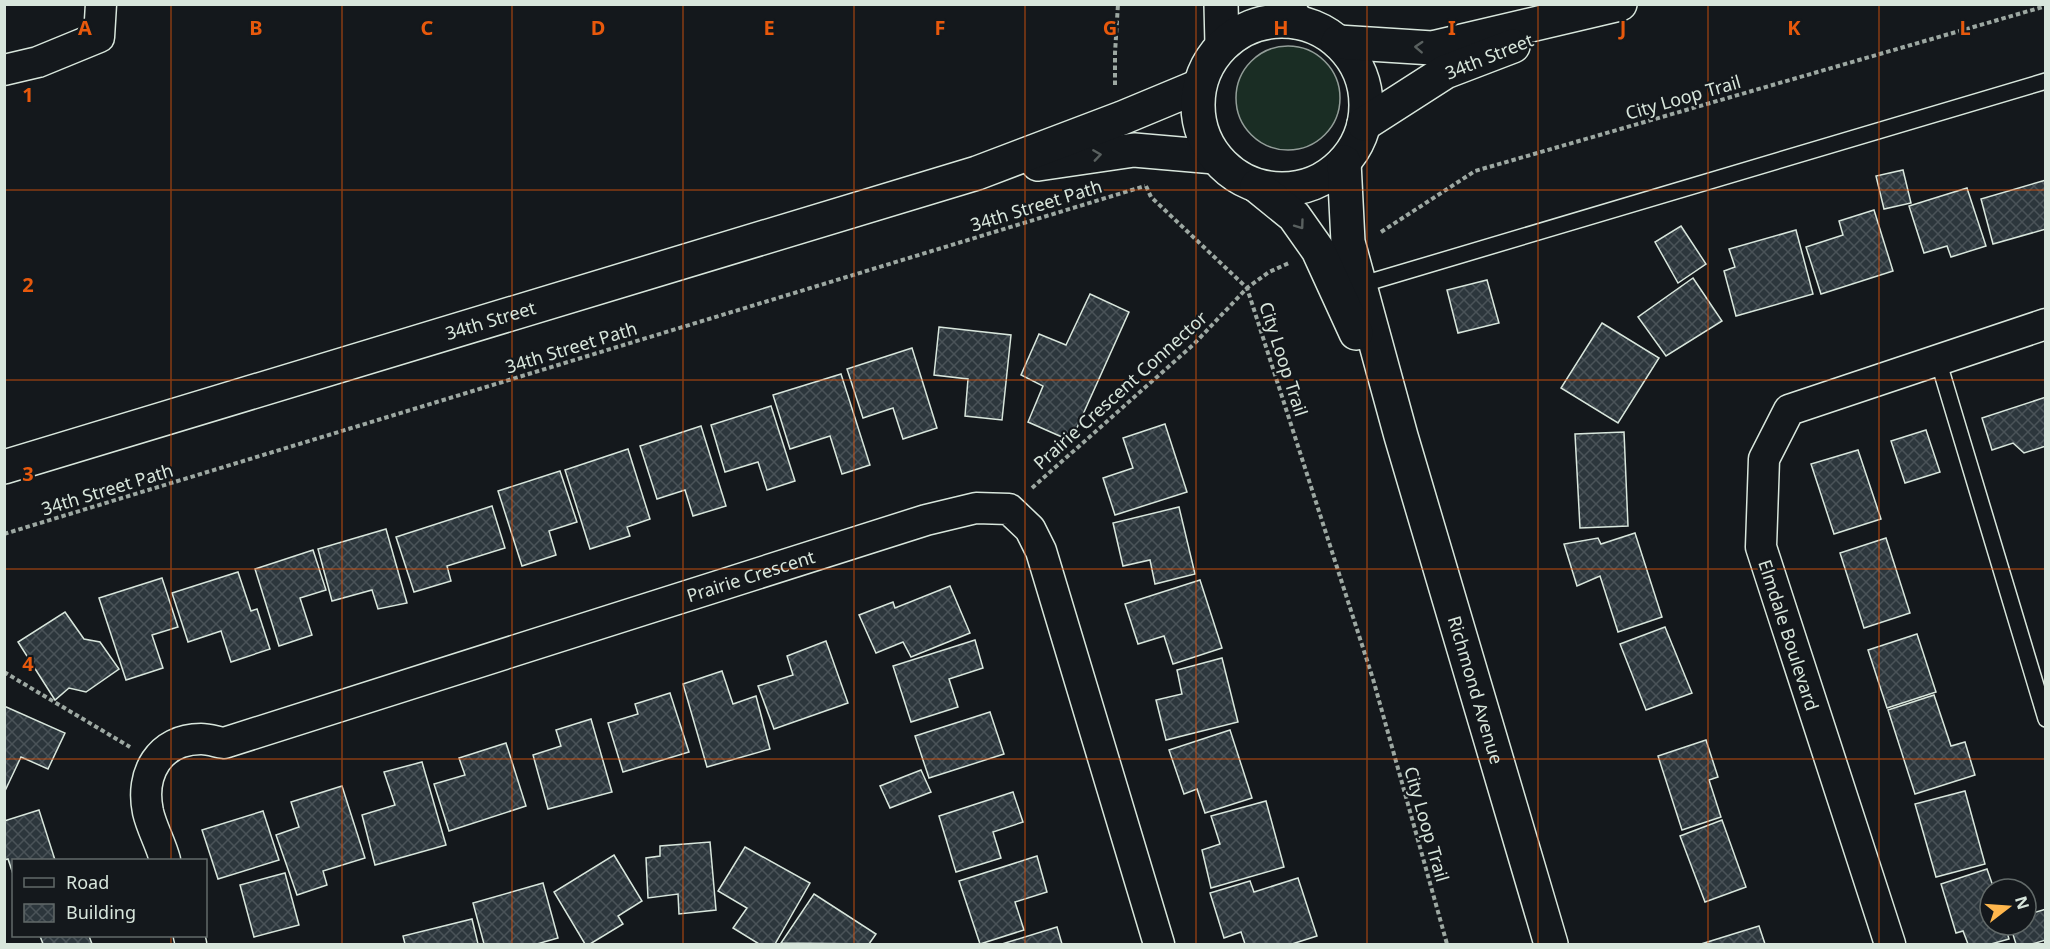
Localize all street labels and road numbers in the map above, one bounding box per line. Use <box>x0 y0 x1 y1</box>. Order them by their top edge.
street label: 34th Street <box>1441 27 1537 85</box>
street label: City Loop Trail <box>1623 69 1743 125</box>
street label: 34th Street Path <box>967 174 1105 236</box>
street label: 34th Street <box>442 295 539 345</box>
street label: City Loop Trail <box>1254 299 1314 419</box>
street label: Prairie Crescent Connector <box>1028 305 1212 475</box>
street label: 34th Street Path <box>502 316 640 378</box>
street label: 34th Street Path <box>38 458 176 520</box>
street label: Prairie Crescent <box>683 544 818 607</box>
street label: Elmdale Boulevard <box>1753 556 1825 714</box>
street label: Richmond Avenue <box>1443 613 1509 767</box>
street label: City Loop Trail <box>1399 764 1455 884</box>

